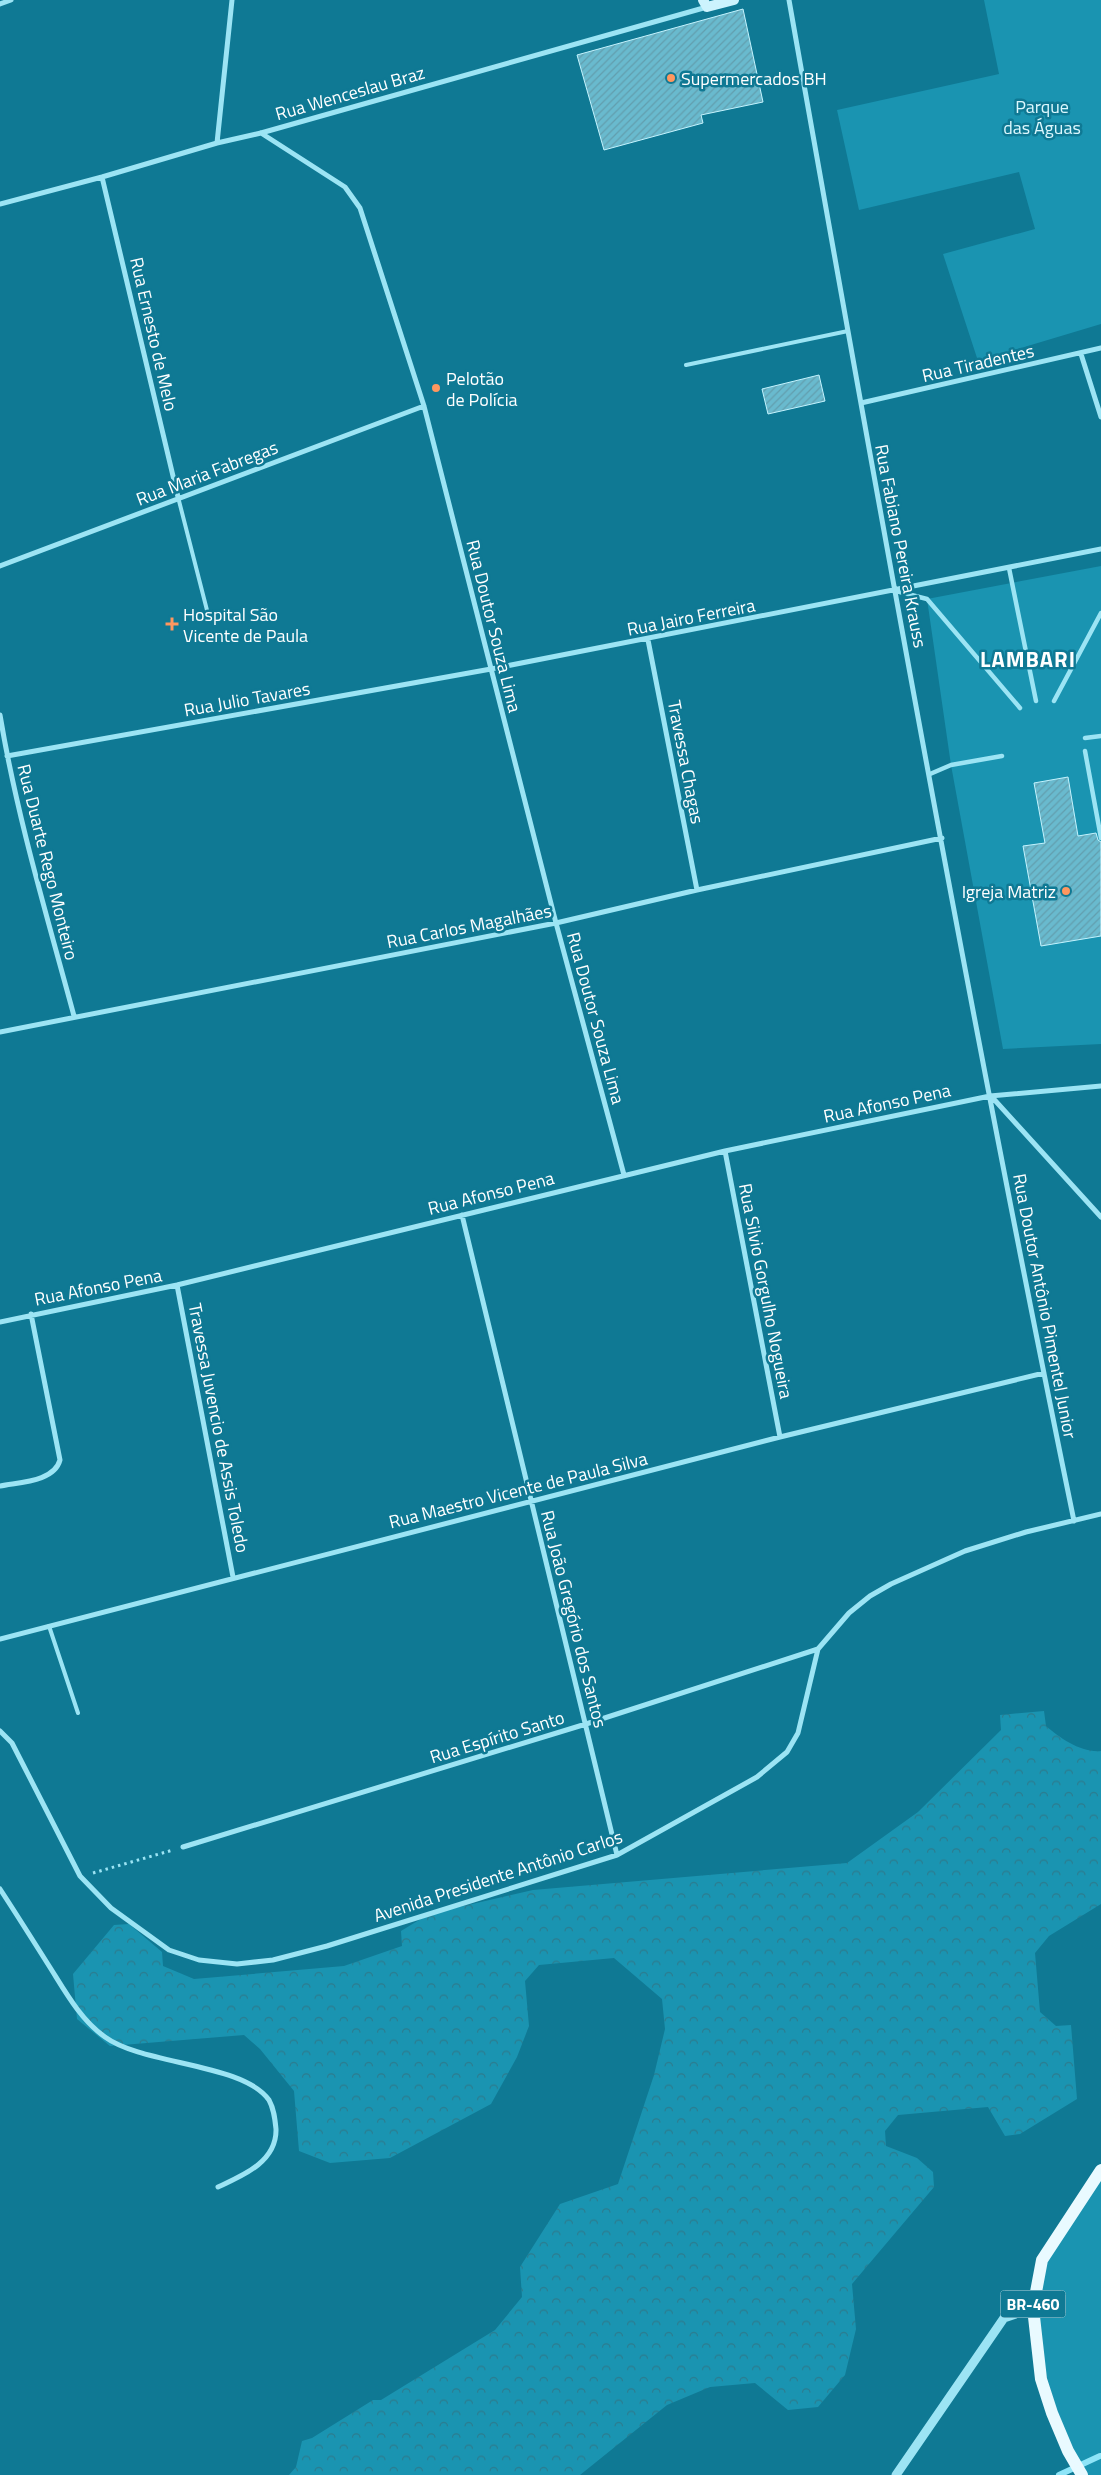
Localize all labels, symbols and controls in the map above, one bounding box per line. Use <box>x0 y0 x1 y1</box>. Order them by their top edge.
street label: Rua Wenceslau Braz <box>272 59 428 127</box>
place label: Supermercados BH <box>681 65 827 92</box>
marker: Supermercados BH <box>665 72 677 84</box>
park label: Parque das Águas <box>1003 93 1081 141</box>
street label: Rua Ernesto de Melo <box>123 254 185 414</box>
street label: Rua Tiradentes <box>919 337 1037 389</box>
place label: Pelotão de Polícia <box>446 365 518 413</box>
marker: Pelotão de Polícia <box>430 382 442 394</box>
street label: Rua Maria Fabregas <box>132 434 282 512</box>
street label: Rua Fabiano Pereira Krauss <box>868 442 934 650</box>
street label: Rua Doutor Souza Lima <box>460 537 528 715</box>
street label: Rua Jairo Ferreira <box>625 591 757 643</box>
place label: Hospital São Vicente de Paula <box>183 601 308 649</box>
marker: Hospital São Vicente de Paula <box>165 617 179 631</box>
district label: LAMBARI <box>980 642 1076 676</box>
street label: Rua Julio Tavares <box>182 675 312 723</box>
street label: Travessa Chagas <box>661 698 711 826</box>
street label: Rua Duarte Rego Monteiro <box>11 761 85 963</box>
place label: Igreja Matriz <box>962 878 1056 905</box>
marker: Igreja Matriz <box>1060 885 1072 897</box>
street label: Rua Carlos Magalhães <box>384 897 554 955</box>
street label: Rua Doutor Souza Lima <box>560 929 632 1107</box>
street label: Rua Afonso Pena <box>821 1076 953 1130</box>
street label: Rua Afonso Pena <box>425 1164 557 1222</box>
street label: Rua Doutor Antônio Pimentel Junior <box>1006 1171 1084 1441</box>
street label: Rua Silvio Gorgulho Nogueira <box>732 1181 800 1401</box>
street label: Rua Afonso Pena <box>32 1261 164 1313</box>
street label: Travessa Juvencio de Assis Toledo <box>182 1301 256 1555</box>
street label: Rua Maestro Vicente de Paula Silva <box>386 1445 650 1535</box>
street label: Rua João Gregório dos Santos <box>534 1507 614 1731</box>
street label: Rua Espírito Santo <box>426 1704 568 1770</box>
street label: Avenida Presidente Antônio Carlos <box>370 1823 626 1929</box>
road number: BR-460 <box>1000 2290 1066 2318</box>

